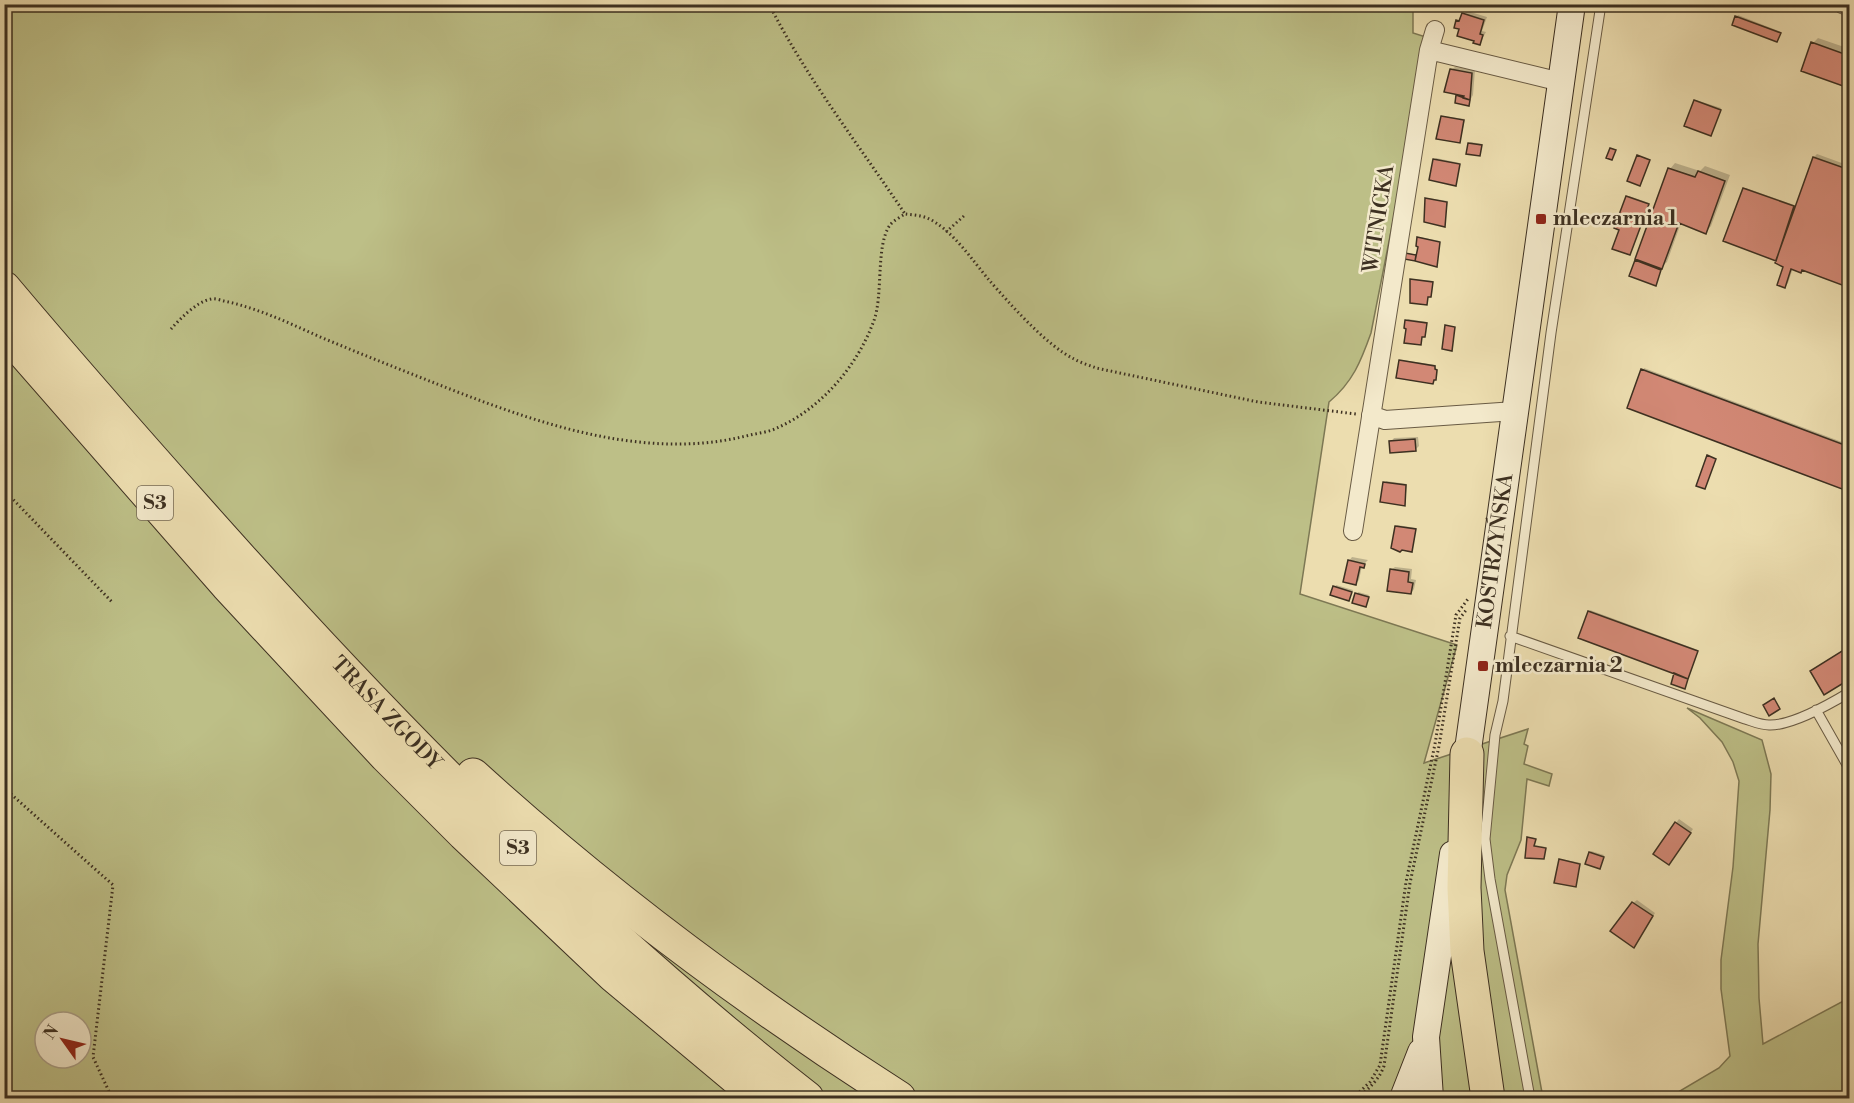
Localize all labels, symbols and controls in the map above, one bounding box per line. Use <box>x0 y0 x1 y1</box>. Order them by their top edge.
street label: WITNICKA <box>1357 163 1400 276</box>
place label: mleczarnia 1 <box>1553 206 1678 232</box>
marker: mleczarnia 1 <box>1534 212 1548 226</box>
street label: KOSTRZYŃSKA <box>1472 471 1519 630</box>
road number: S3 <box>137 486 173 520</box>
street label: TRASA ZGODY <box>325 651 448 777</box>
place label: mleczarnia 2 <box>1495 653 1623 679</box>
marker: mleczarnia 2 <box>1476 659 1490 673</box>
road number: S3 <box>500 831 536 865</box>
north arrow <box>33 1010 93 1070</box>
text: N <box>40 1021 63 1043</box>

